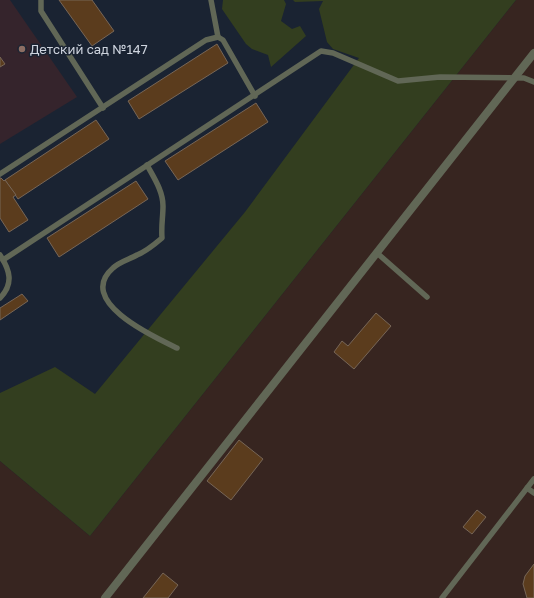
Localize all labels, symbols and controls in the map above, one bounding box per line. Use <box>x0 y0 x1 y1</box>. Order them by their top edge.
place label: Детский сад №147 <box>30 41 148 57</box>
marker: Детский сад №147 <box>17 44 27 54</box>

